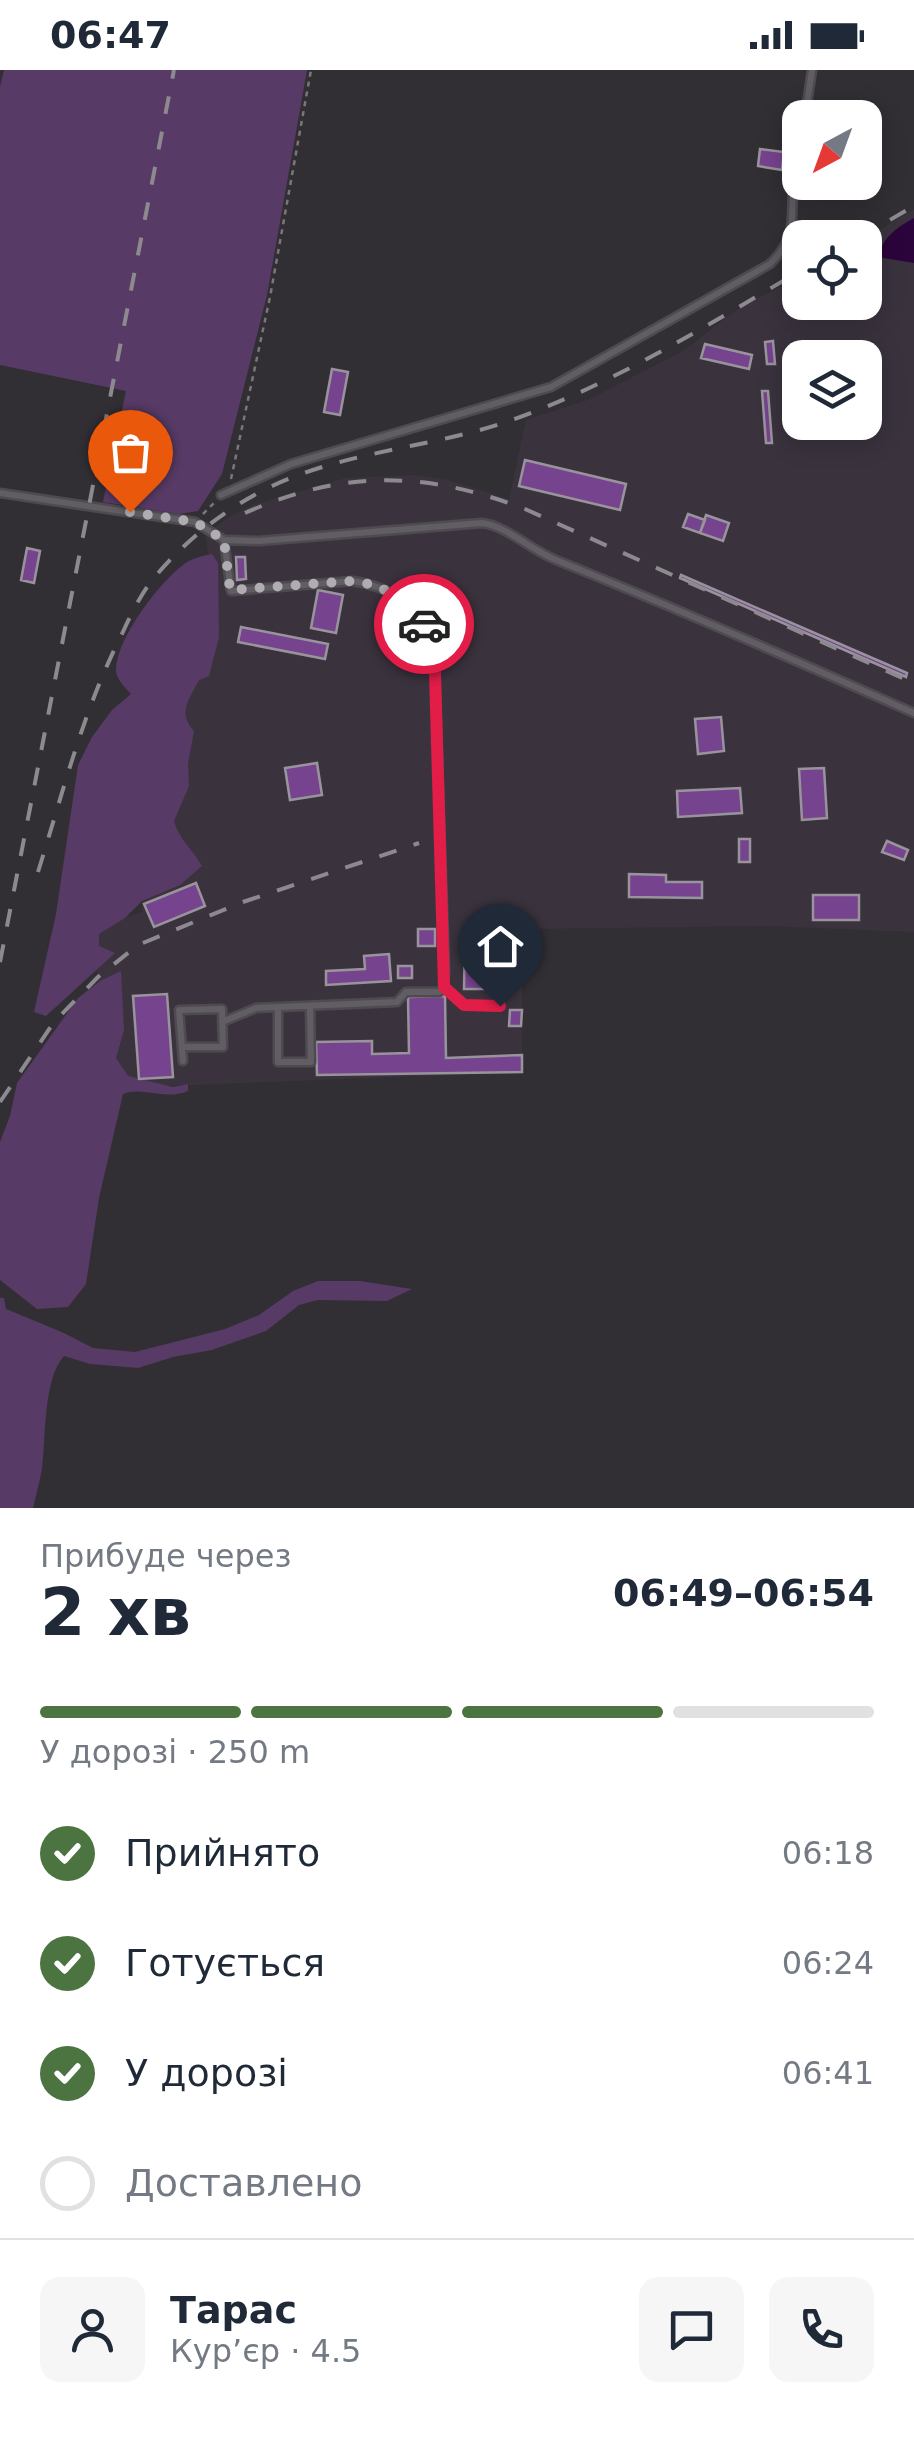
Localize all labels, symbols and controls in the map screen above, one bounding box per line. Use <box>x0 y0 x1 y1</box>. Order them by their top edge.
text: 06:47 <box>50 13 171 57</box>
north arrow <box>782 100 882 200</box>
map controls <box>782 100 882 440</box>
button: locate <box>782 220 882 320</box>
button: layers <box>782 340 882 440</box>
pin <box>88 410 173 513</box>
icon: bag <box>103 425 158 480</box>
courier <box>374 574 474 674</box>
icon: car <box>397 597 452 652</box>
pin <box>458 904 543 1007</box>
icon: home <box>473 919 528 974</box>
text: Прибуде через <box>40 1537 291 1575</box>
text: 06:49–06:54 <box>613 1571 874 1615</box>
text: 2 хв <box>40 1575 191 1650</box>
text: У дорозі · 250 m <box>40 1733 310 1771</box>
icon: check <box>40 1826 95 1881</box>
text: Прийнято <box>125 1831 320 1875</box>
text: 06:18 <box>782 1834 874 1872</box>
icon: check <box>40 1936 95 1991</box>
text: Готується <box>125 1941 325 1985</box>
text: 06:24 <box>782 1944 874 1982</box>
icon: check <box>40 2046 95 2101</box>
text: У дорозі <box>125 2051 288 2095</box>
text: 06:41 <box>782 2054 874 2092</box>
text: Доставлено <box>125 2161 362 2205</box>
button: person <box>40 2277 145 2382</box>
button: chat <box>639 2277 744 2382</box>
button: phone <box>769 2277 874 2382</box>
text: Тарас <box>170 2288 297 2332</box>
text: Кур’єр · 4.5 <box>170 2332 361 2370</box>

